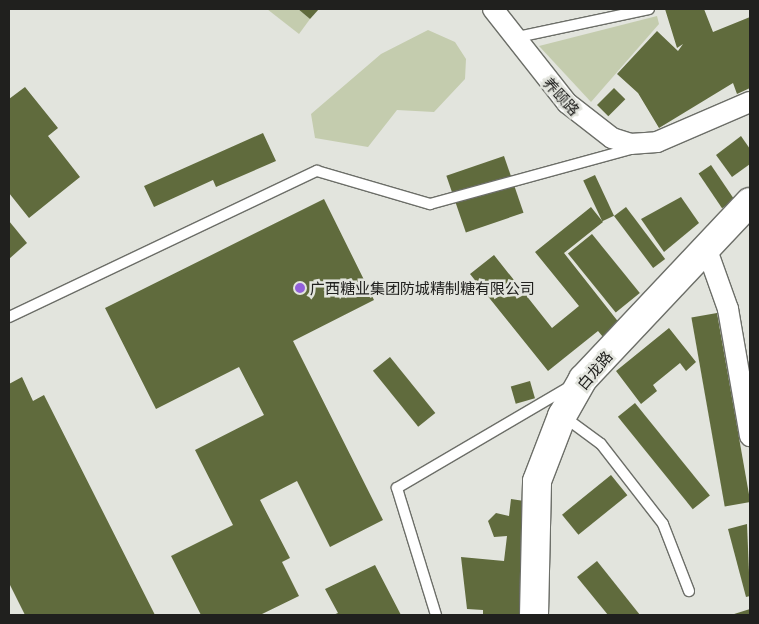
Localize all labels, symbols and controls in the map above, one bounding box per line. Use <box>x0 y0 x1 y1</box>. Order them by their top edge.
street label: 养颐路 <box>540 73 584 119</box>
place label: 广西糖业集团防城精制糖有限公司 <box>310 279 535 297</box>
marker: 广西糖业集团防城精制糖有限公司 <box>294 282 306 294</box>
street label: 白龙路 <box>573 347 615 393</box>

